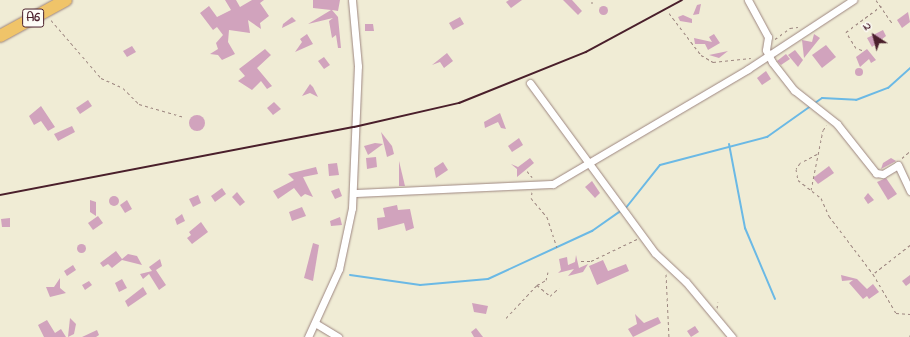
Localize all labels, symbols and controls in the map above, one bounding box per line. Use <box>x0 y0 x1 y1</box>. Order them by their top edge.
road number: A6 <box>22 7 44 29</box>
north arrow <box>854 16 894 56</box>
text: N <box>859 18 875 35</box>

